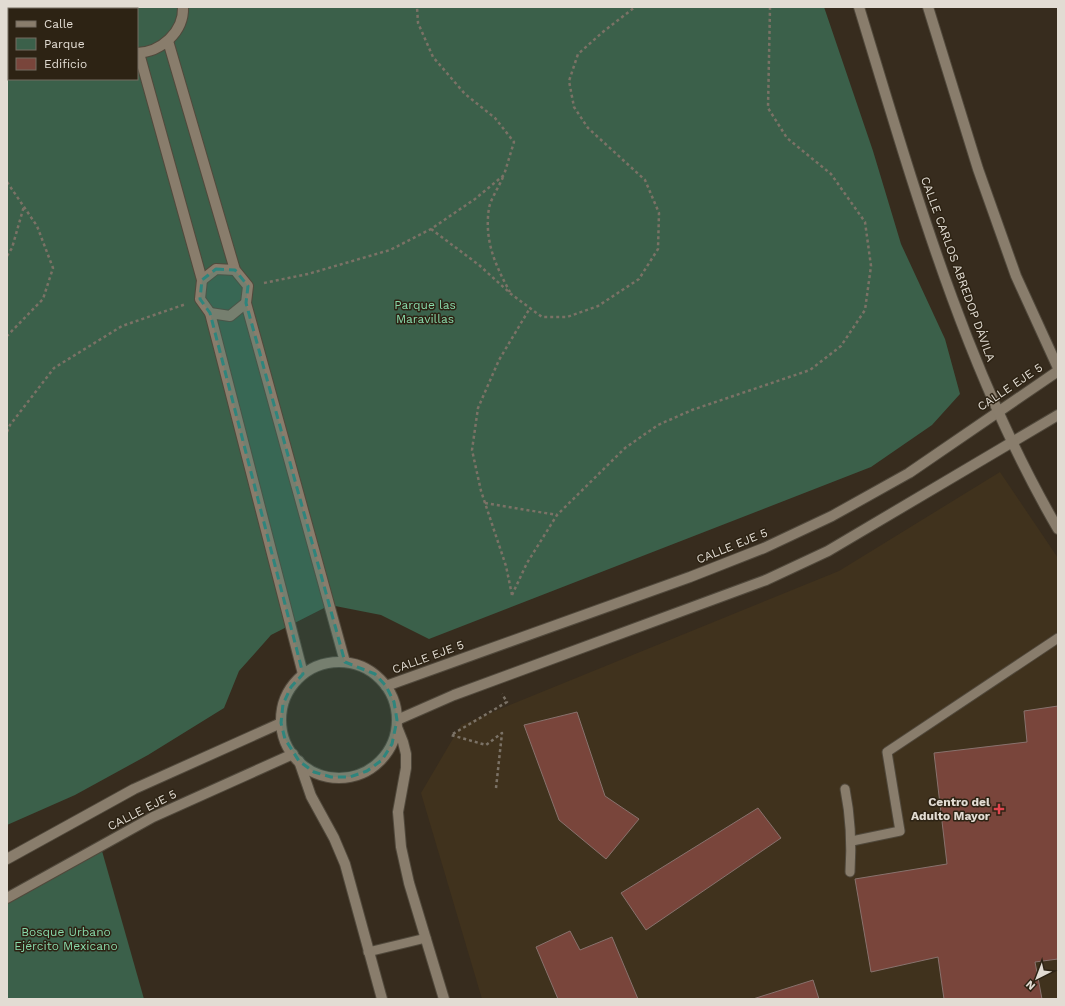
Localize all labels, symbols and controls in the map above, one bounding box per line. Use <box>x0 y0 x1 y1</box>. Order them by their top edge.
legend <box>8 8 138 80</box>
text: Calle <box>44 17 73 31</box>
text: Parque <box>44 37 85 51</box>
text: Edificio <box>44 57 87 71</box>
street label: CALLE CARLOS ABREDOP DÁVILA <box>918 175 998 363</box>
park label: Parque las Maravillas <box>394 298 456 326</box>
street label: CALLE EJE 5 <box>975 360 1045 414</box>
street label: CALLE EJE 5 <box>694 525 770 567</box>
street label: CALLE EJE 5 <box>390 638 466 676</box>
street label: CALLE EJE 5 <box>105 787 179 833</box>
place label: Centro del Adulto Mayor <box>911 795 991 823</box>
marker: Centro del Adulto Mayor <box>993 803 1005 815</box>
park label: Bosque Urbano Ejército Mexicano <box>14 925 118 953</box>
north arrow <box>1017 958 1057 998</box>
text: N <box>1023 978 1038 993</box>

